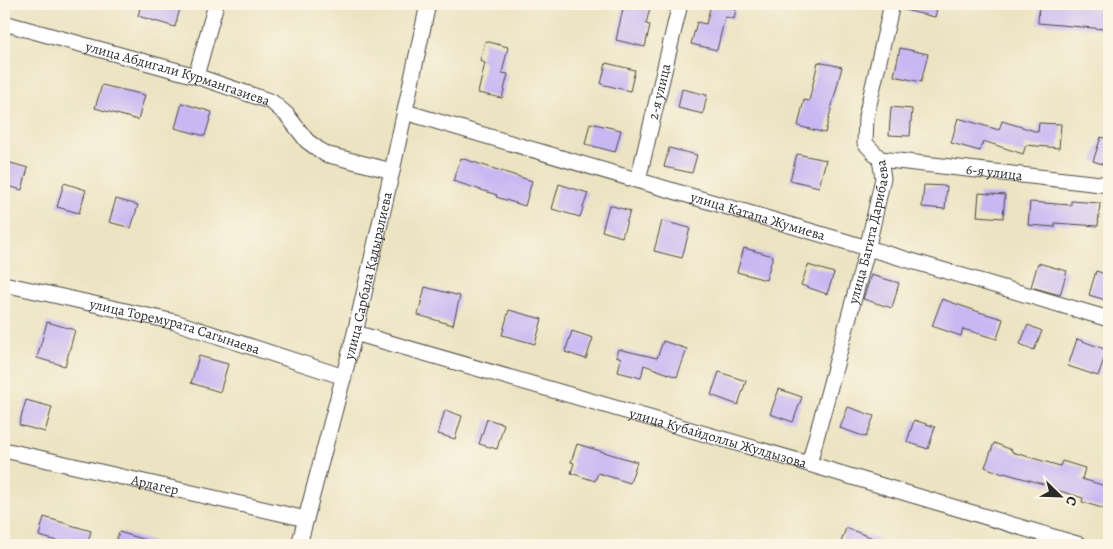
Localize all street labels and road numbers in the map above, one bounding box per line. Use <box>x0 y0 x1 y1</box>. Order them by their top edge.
street label: улица Абдигали Курмангазиева <box>83 36 273 110</box>
street label: 2-я улица <box>643 61 675 121</box>
street label: улица Багита Дарибаева <box>843 158 893 307</box>
street label: 6-я улица <box>965 159 1024 185</box>
street label: улица Катапа Жумиева <box>687 187 828 245</box>
street label: улица Сарбала Қадыралиева <box>339 190 397 362</box>
street label: улица Торемурата Сагынаева <box>87 294 263 359</box>
street label: улица Кубайдоллы Жулдызова <box>626 403 810 473</box>
street label: Ардагер <box>129 470 181 499</box>

